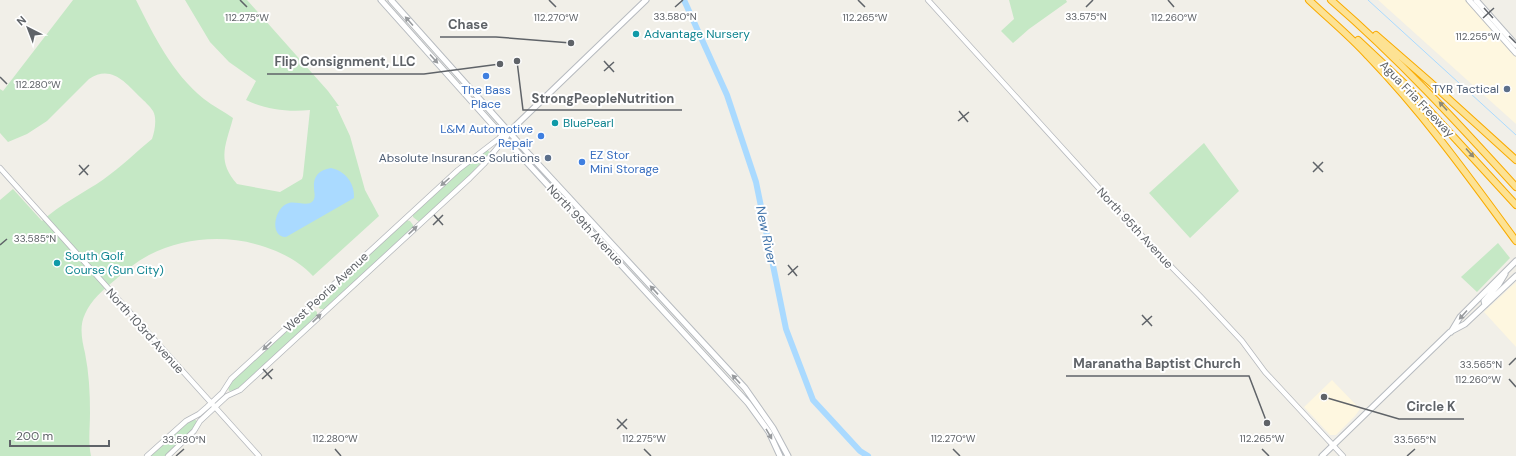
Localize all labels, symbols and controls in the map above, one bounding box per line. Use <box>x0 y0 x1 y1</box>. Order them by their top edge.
north arrow <box>8 8 48 48</box>
text: 33.580°N <box>653 10 697 23</box>
text: 33.575°N <box>1065 10 1107 23</box>
text: 112.275°W <box>225 11 269 24</box>
text: 112.270°W <box>534 11 579 24</box>
text: 112.265°W <box>842 11 888 24</box>
text: 112.260°W <box>1151 11 1197 24</box>
callout: Chase <box>440 12 496 37</box>
text: N <box>14 13 29 28</box>
one-way arrow <box>405 15 414 26</box>
text: Chase <box>448 16 488 33</box>
place label: Advantage Nursery <box>644 26 750 42</box>
marker: Advantage Nursery <box>631 29 641 39</box>
text: 112.255°W <box>1455 30 1501 43</box>
callout: Flip Consignment, LLC <box>267 49 424 74</box>
text: Flip Consignment, LLC <box>274 53 416 70</box>
one-way arrow <box>429 54 439 64</box>
street label: Agua Fria Freeway <box>1376 57 1458 141</box>
marker: The Bass Place <box>481 71 491 81</box>
text: 112.280°W <box>15 78 61 91</box>
place label: TYR Tactical <box>1432 81 1499 97</box>
place label: The Bass Place <box>461 82 511 112</box>
marker: TYR Tactical <box>1502 84 1512 94</box>
callout: StrongPeopleNutrition <box>523 85 682 110</box>
text: StrongPeopleNutrition <box>532 90 674 107</box>
one-way arrow <box>1438 101 1447 111</box>
place label: BluePearl <box>563 115 614 131</box>
marker: BluePearl <box>550 118 560 128</box>
place label: L&M Automotive Repair <box>440 121 534 151</box>
marker: L&M Automotive Repair <box>536 131 546 141</box>
place label: EZ Stor Mini Storage <box>590 147 659 177</box>
one-way arrow <box>1465 148 1474 159</box>
place label: Absolute Insurance Solutions <box>379 150 540 166</box>
marker: Absolute Insurance Solutions <box>543 153 553 163</box>
marker: EZ Stor Mini Storage <box>577 157 587 167</box>
one-way arrow <box>440 177 451 186</box>
street label: North 99th Avenue <box>543 181 627 269</box>
street label: North 95th Avenue <box>1093 184 1177 272</box>
water label: New River <box>752 204 781 267</box>
one-way arrow <box>407 226 418 235</box>
text: 33.585°N <box>14 232 56 245</box>
place label: South Golf Course (Sun City) <box>65 248 164 278</box>
street label: West Peoria Avenue <box>280 249 372 335</box>
marker: South Golf Course (Sun City) <box>52 258 62 268</box>
one-way arrow <box>649 284 658 295</box>
street label: North 103rd Avenue <box>102 285 188 377</box>
one-way arrow <box>1459 310 1468 319</box>
one-way arrow <box>312 314 322 323</box>
one-way arrow <box>262 341 272 350</box>
callout: Maranatha Baptist Church <box>1066 351 1249 376</box>
text: Maranatha Baptist Church <box>1073 355 1241 372</box>
text: 33.565°N <box>1460 358 1502 371</box>
text: 112.260°W <box>1455 373 1501 386</box>
one-way arrow <box>731 374 741 384</box>
callout: Circle K <box>1399 394 1464 419</box>
text: Circle K <box>1406 398 1456 415</box>
scale bar <box>10 422 109 448</box>
text: 200 m <box>16 428 53 444</box>
one-way arrow <box>766 428 773 440</box>
text: 112.280°W <box>312 432 358 445</box>
text: 112.275°W <box>622 432 666 445</box>
text: 112.270°W <box>931 432 976 445</box>
text: 112.265°W <box>1239 432 1285 445</box>
text: 33.580°N <box>162 433 206 446</box>
text: 33.565°N <box>1394 433 1436 446</box>

